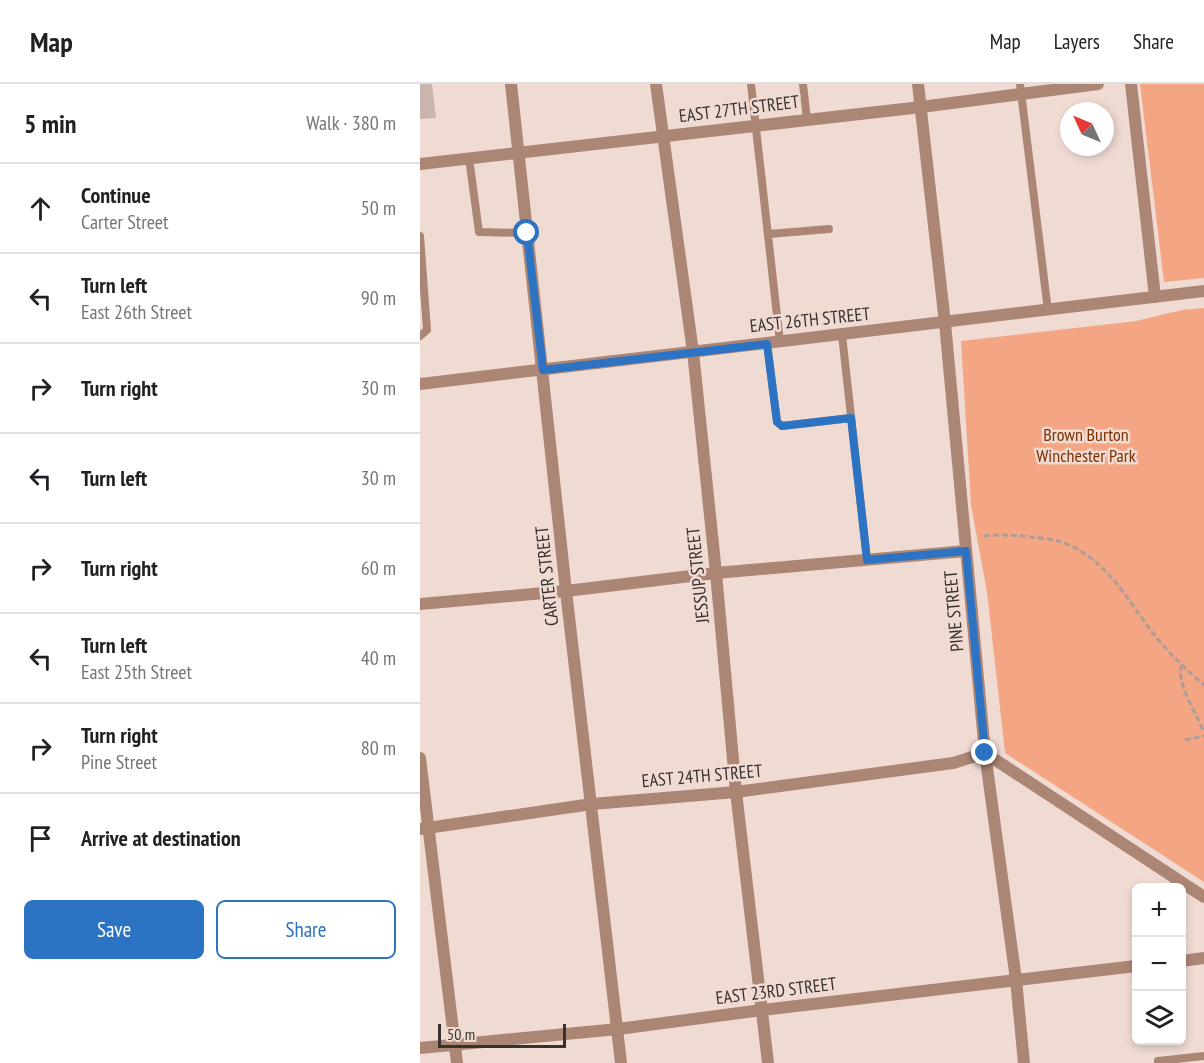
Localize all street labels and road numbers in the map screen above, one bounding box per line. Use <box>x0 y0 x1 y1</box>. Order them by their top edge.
street label: EAST 27TH STREET <box>678 90 800 127</box>
street label: EAST 26TH STREET <box>749 302 871 337</box>
street label: CARTER STREET <box>530 525 563 627</box>
street label: JESSUP STREET <box>681 526 714 625</box>
street label: PINE STREET <box>938 569 969 653</box>
street label: EAST 24TH STREET <box>641 759 763 792</box>
street label: EAST 23RD STREET <box>714 972 837 1009</box>

